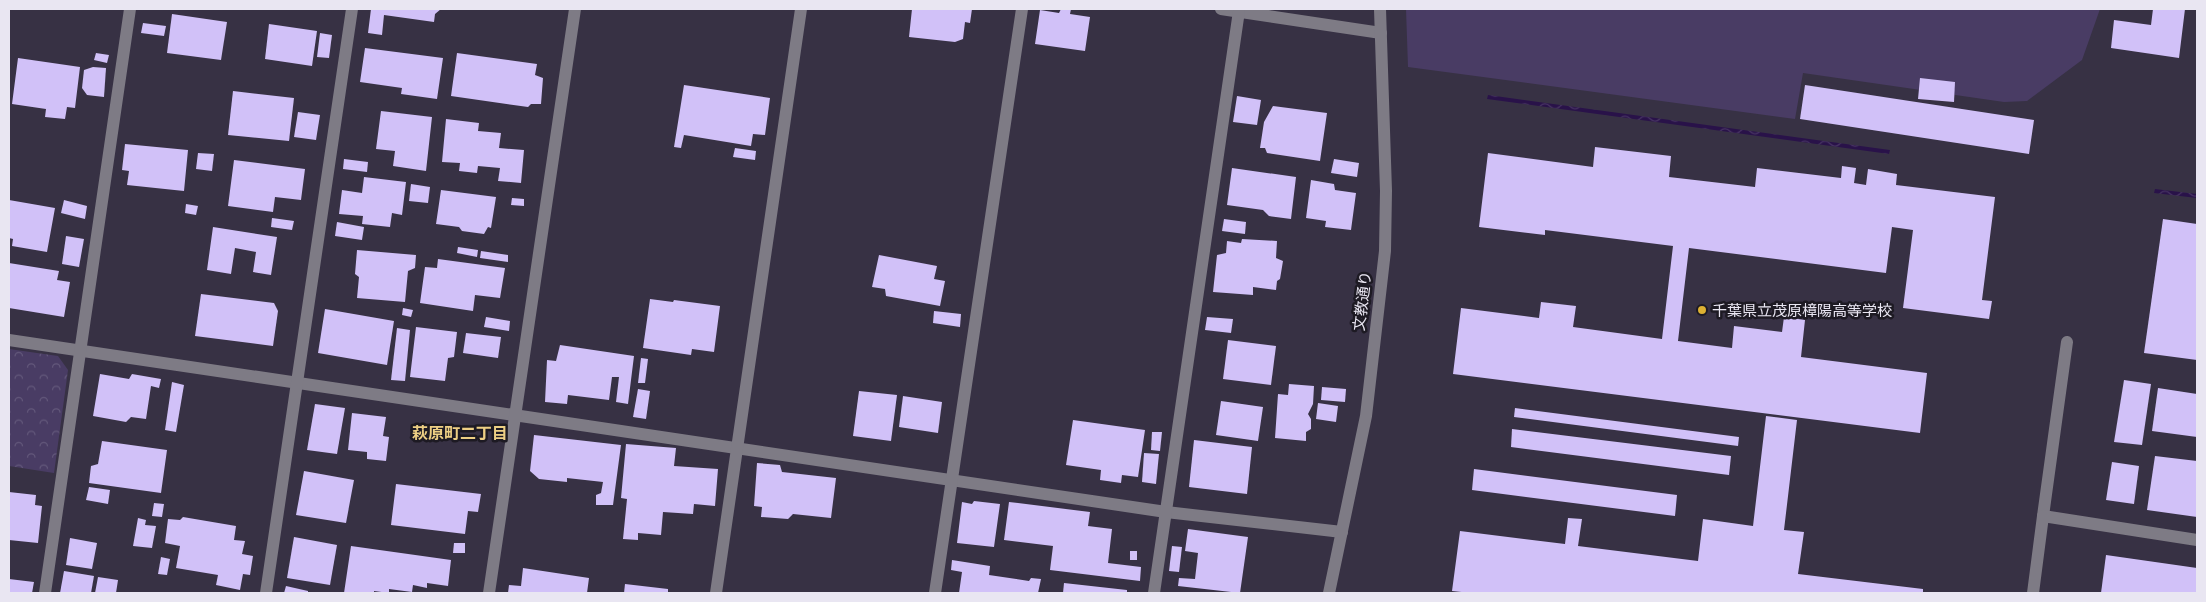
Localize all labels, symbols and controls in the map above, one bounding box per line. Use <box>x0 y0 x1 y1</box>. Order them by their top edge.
street label: 文教通り <box>1349 270 1375 332</box>
place label: 千葉県立茂原樟陽高等学校 <box>1712 301 1892 320</box>
marker: 千葉県立茂原樟陽高等学校 <box>1696 304 1708 316</box>
district label: 萩原町二丁目 <box>412 423 508 443</box>

